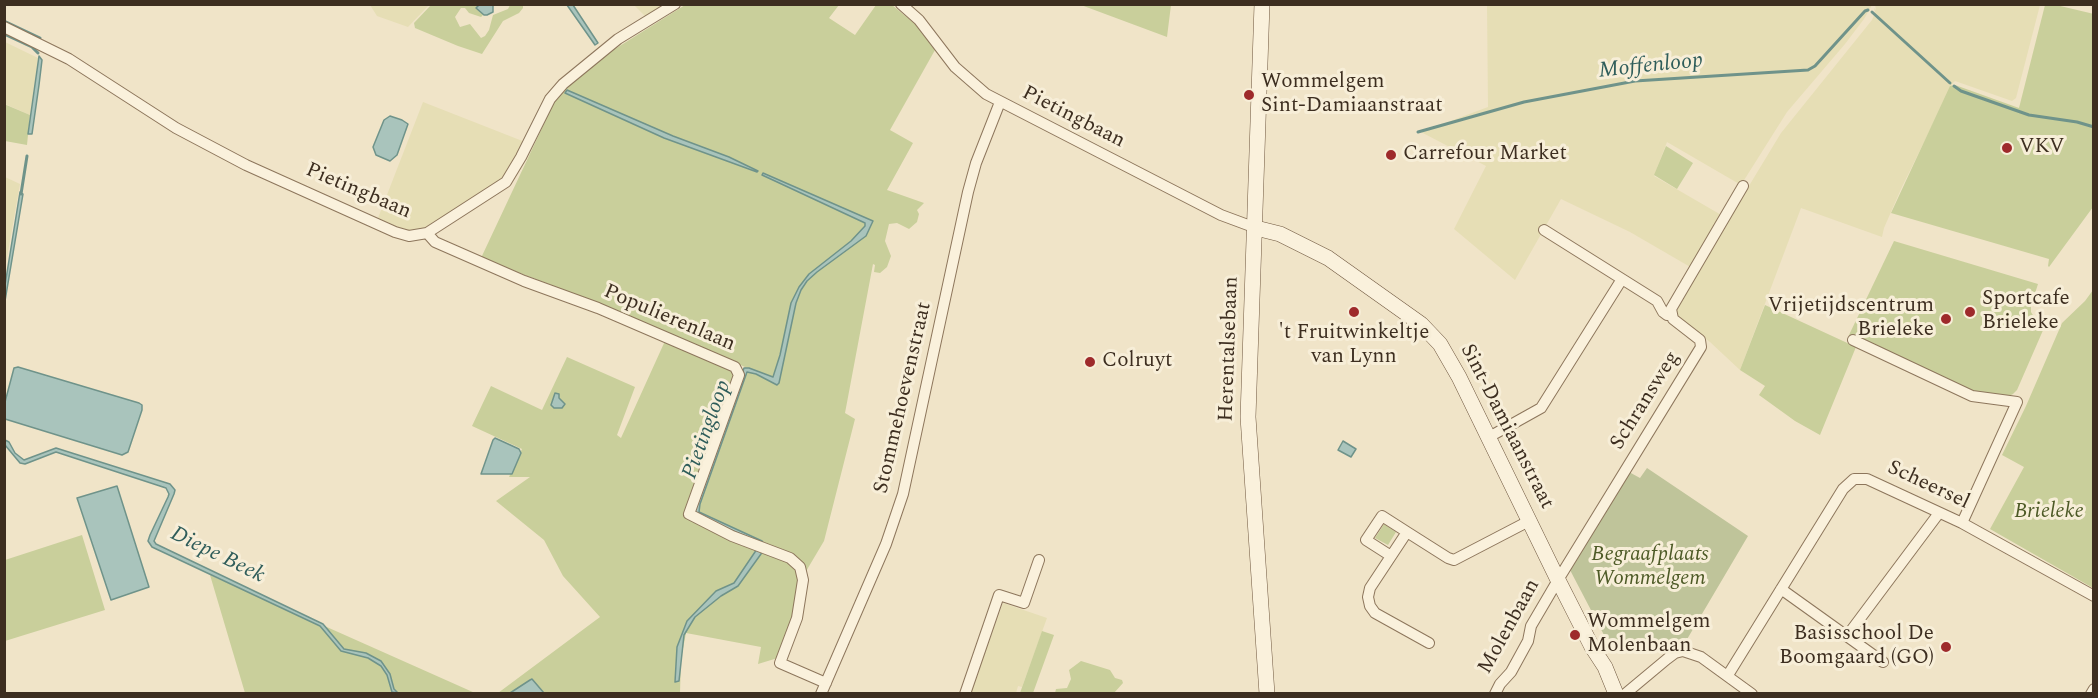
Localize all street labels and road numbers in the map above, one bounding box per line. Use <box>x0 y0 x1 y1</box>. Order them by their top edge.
street label: Pietingbaan <box>1017 81 1129 155</box>
street label: Pietingbaan <box>301 158 415 226</box>
street label: Herentalsebaan <box>1215 276 1245 422</box>
street label: Populierenlaan <box>599 280 739 358</box>
street label: Stommehoevenstraat <box>870 300 938 496</box>
street label: Sint-Damiaanstraat <box>1454 340 1558 514</box>
street label: Schransweg <box>1606 347 1686 455</box>
street label: Scheersel <box>1883 456 1973 516</box>
street label: Molenbaan <box>1474 575 1546 679</box>

